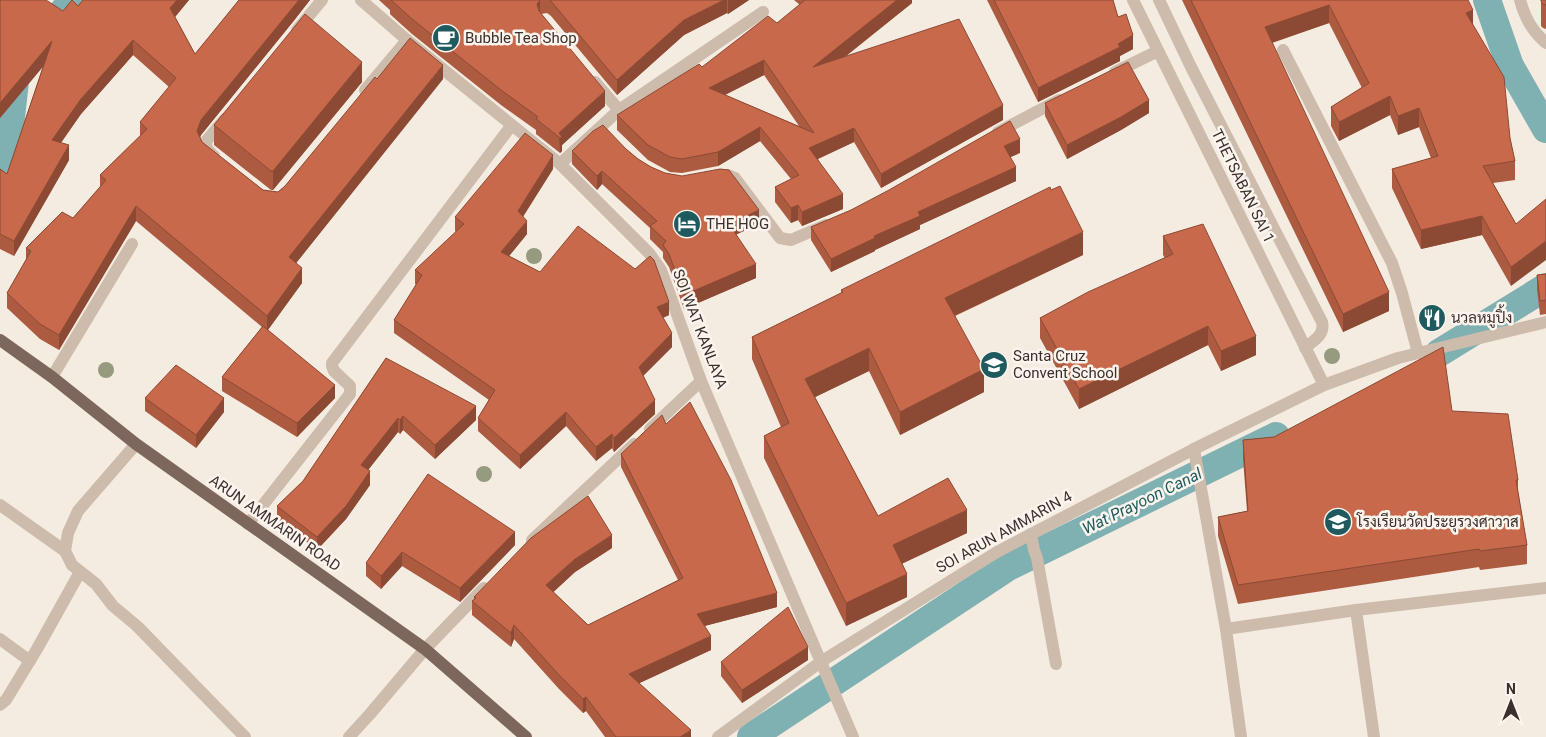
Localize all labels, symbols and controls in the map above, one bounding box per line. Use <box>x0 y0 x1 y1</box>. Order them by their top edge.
cafe icon: Bubble Tea Shop <box>431 23 461 53</box>
place label: Bubble Tea Shop <box>465 29 577 47</box>
street label: THETSABAN SAI 1 <box>1208 126 1278 246</box>
hotel icon: THE HOG <box>672 209 702 239</box>
place label: THE HOG <box>706 215 769 233</box>
street label: SOI WAT KANLAYA <box>669 267 731 391</box>
restaurant icon: นวลหมูปิ้ง <box>1417 303 1447 333</box>
place label: นวลหมูปิ้ง <box>1451 304 1512 328</box>
place label: Santa Cruz Convent School <box>1013 347 1117 382</box>
school or university icon: Santa Cruz Convent School <box>979 350 1009 380</box>
water label: Wat Prayoon Canal <box>1079 464 1205 538</box>
street label: ARUN AMMARIN ROAD <box>206 471 344 575</box>
street label: SOI ARUN AMMARIN 4 <box>933 487 1075 577</box>
school or university icon: โรงเรียนวัดประยุรวงศาวาส <box>1323 507 1353 537</box>
place label: โรงเรียนวัดประยุรวงศาวาส <box>1356 512 1519 533</box>
north arrow <box>1486 677 1536 727</box>
text: N <box>1506 681 1516 697</box>

